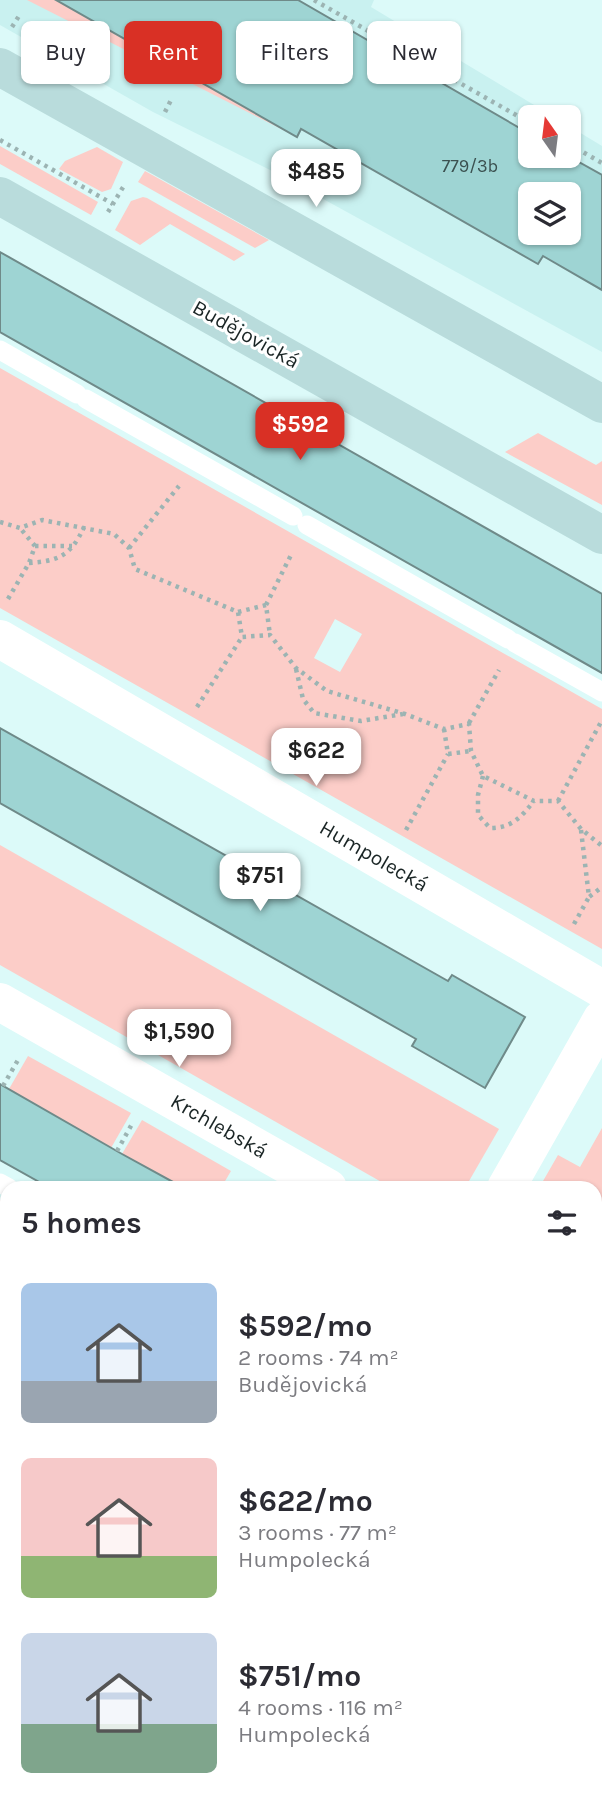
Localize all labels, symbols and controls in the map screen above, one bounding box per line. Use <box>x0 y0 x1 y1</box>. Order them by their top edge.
chip: Buy <box>21 21 110 84</box>
chip: Rent <box>124 21 222 84</box>
chip: Filters <box>236 21 353 84</box>
chip: New <box>367 21 461 84</box>
north arrow <box>518 105 581 168</box>
map controls <box>518 105 581 245</box>
pin: $485 <box>275 150 357 209</box>
house number: 779/3b <box>442 155 498 177</box>
text: $485 <box>287 158 345 185</box>
button: layers <box>518 182 581 245</box>
street label: Budějovická <box>189 295 303 373</box>
pin: $592 <box>259 402 341 462</box>
text: $592 <box>271 411 329 438</box>
pin: $622 <box>275 728 357 788</box>
text: $622 <box>287 737 345 764</box>
street label: Humpolecká <box>316 815 432 897</box>
pin: $751 <box>219 853 301 913</box>
text: $751 <box>236 862 284 889</box>
pin: $1,590 <box>122 1010 236 1069</box>
text: $1,590 <box>143 1018 215 1045</box>
street label: Krchlebská <box>166 1089 272 1163</box>
icon: filters <box>543 1204 581 1242</box>
text: 5 homes <box>21 1205 142 1241</box>
text: $592/mo <box>238 1308 372 1344</box>
icon: home <box>77 1311 161 1395</box>
text: 2 rooms · 74 m² <box>238 1344 399 1371</box>
text: Budějovická <box>238 1371 367 1398</box>
text: $622/mo <box>238 1483 373 1519</box>
icon: home <box>77 1486 161 1570</box>
text: 3 rooms · 77 m² <box>238 1519 397 1546</box>
text: Humpolecká <box>238 1546 371 1573</box>
text: $751/mo <box>238 1658 361 1694</box>
icon: home <box>77 1661 161 1745</box>
text: 4 rooms · 116 m² <box>238 1694 403 1721</box>
text: Humpolecká <box>238 1721 371 1748</box>

